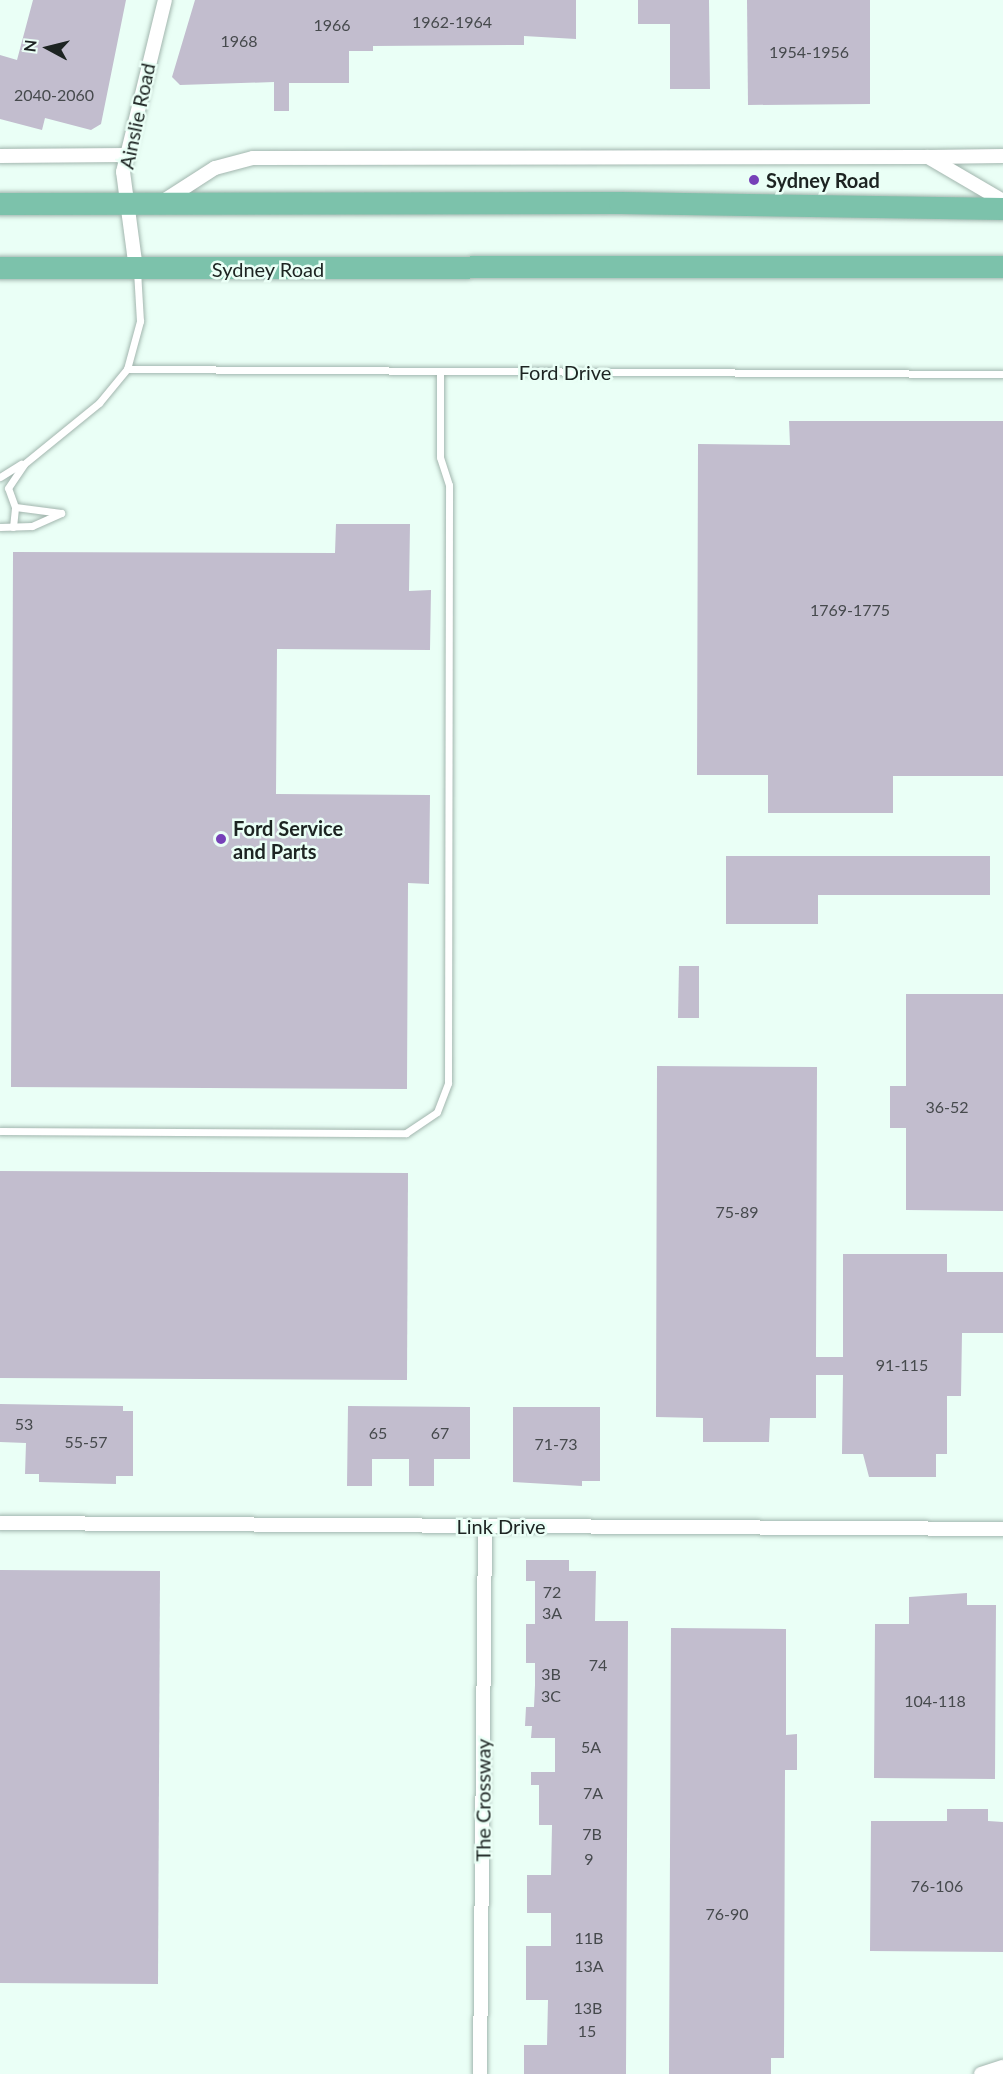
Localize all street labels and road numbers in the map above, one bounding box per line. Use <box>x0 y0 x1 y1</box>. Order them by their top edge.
street label: Ainslie Road <box>114 61 160 171</box>
street label: Sydney Road <box>212 257 324 281</box>
street label: Ford Drive <box>519 360 611 384</box>
street label: Link Drive <box>456 1514 546 1538</box>
street label: The Crossway <box>471 1739 495 1861</box>

